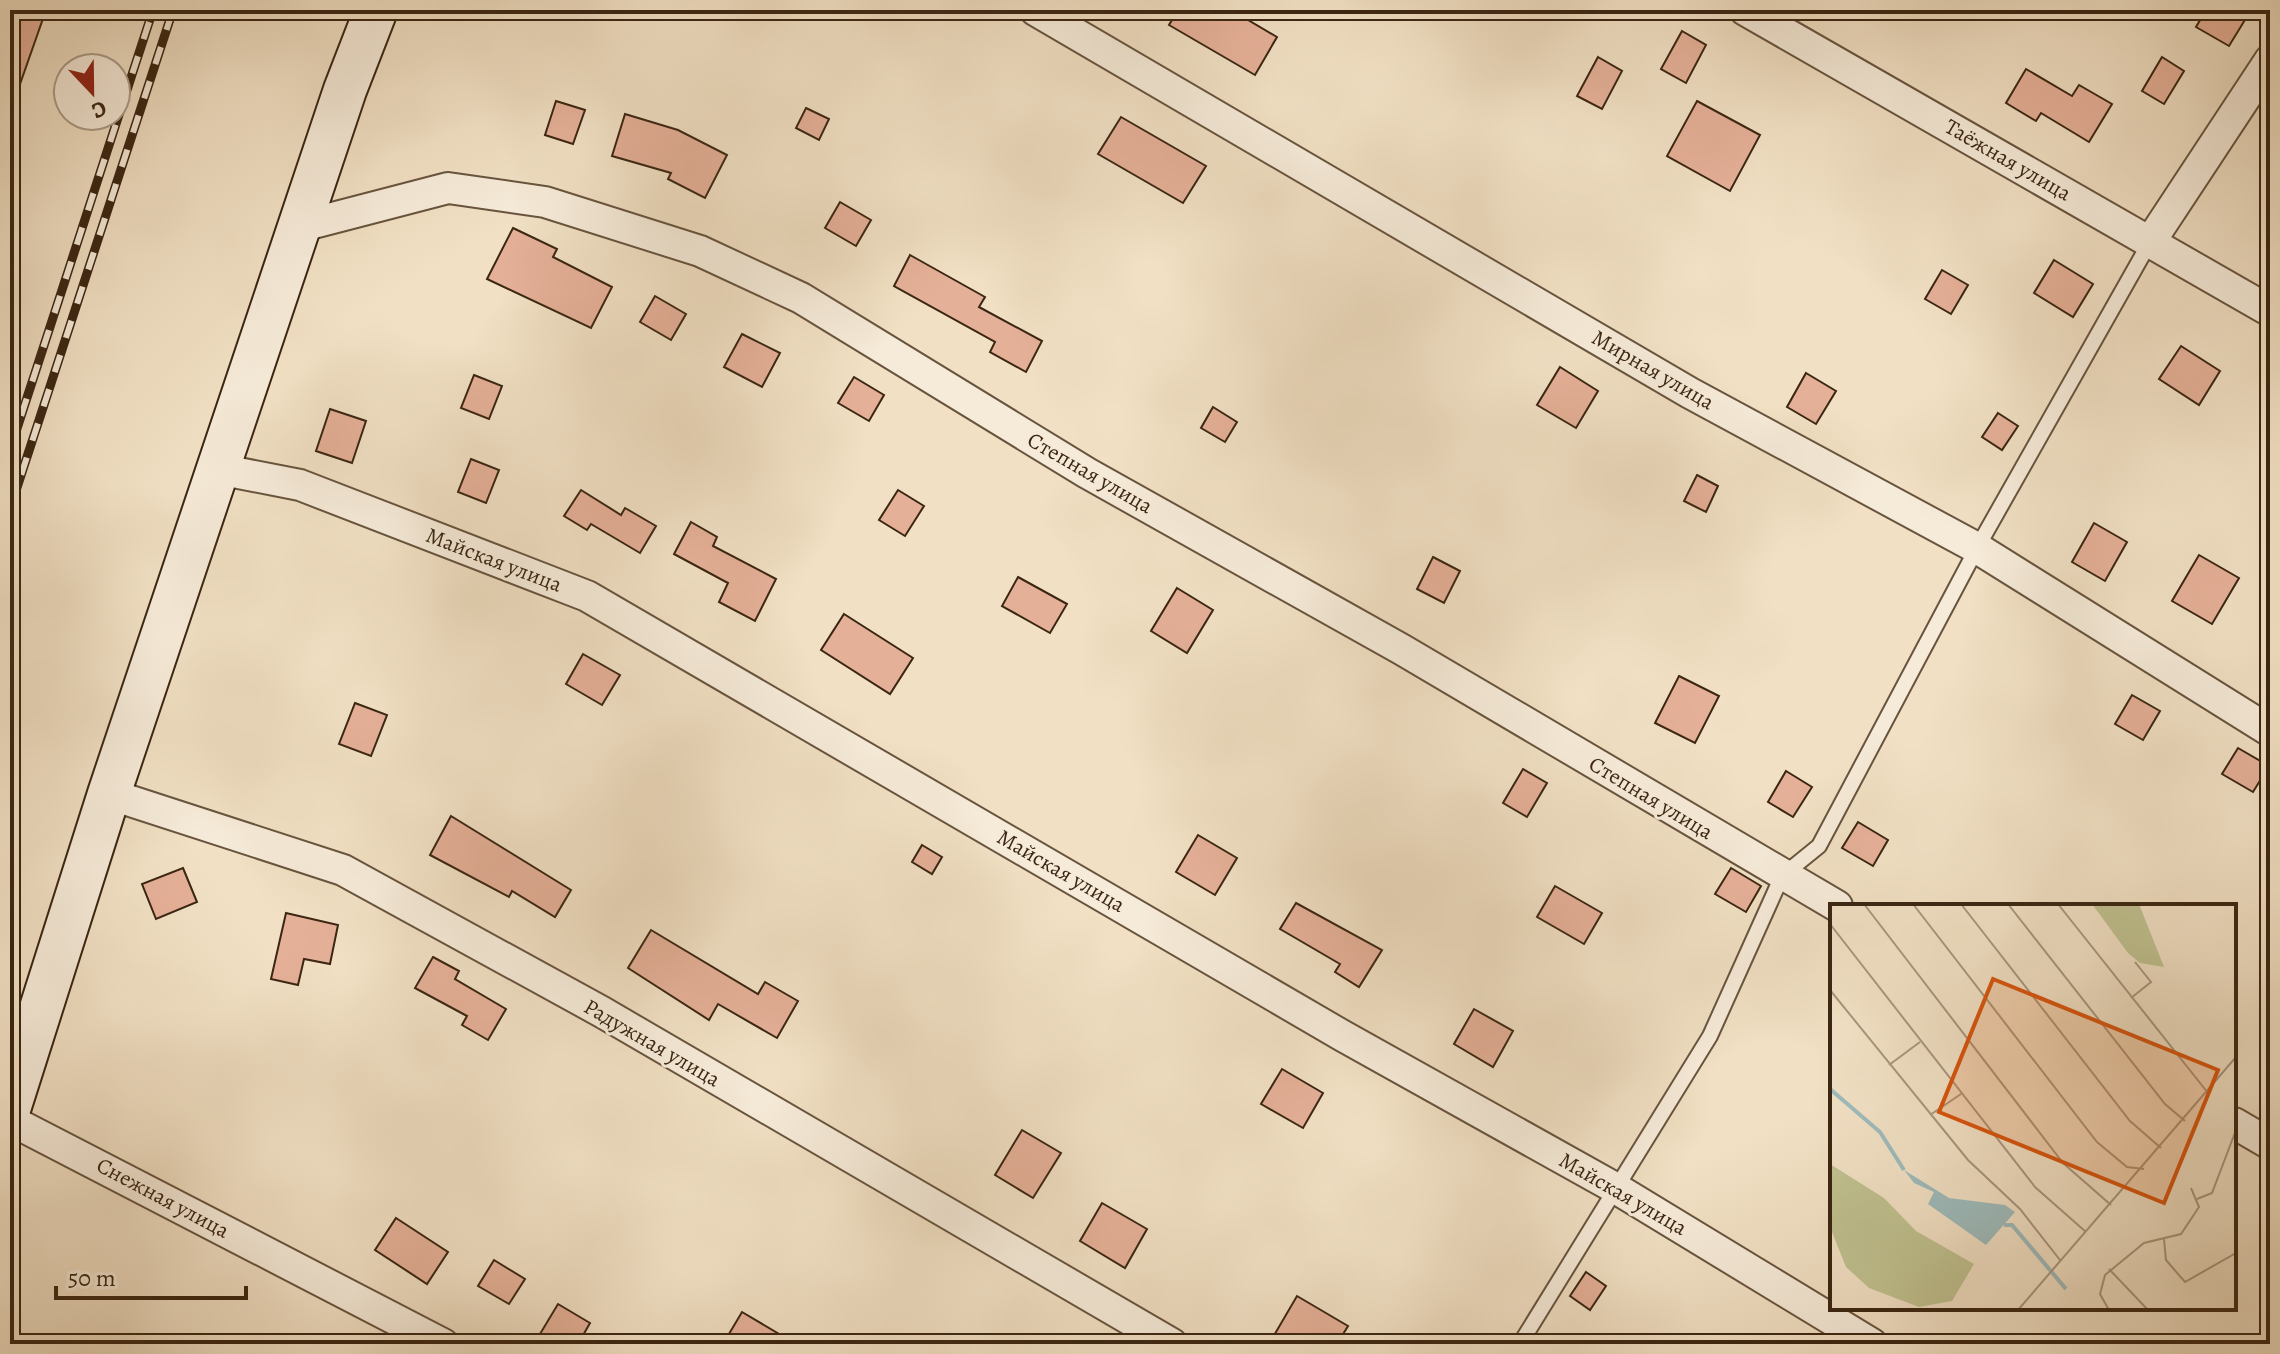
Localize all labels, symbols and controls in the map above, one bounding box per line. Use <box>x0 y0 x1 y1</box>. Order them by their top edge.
north arrow <box>52 52 132 132</box>
text: С <box>87 93 111 126</box>
street label: Таёжная улица <box>1939 112 2077 209</box>
street label: Мирная улица <box>1586 323 1721 418</box>
street label: Степная улица <box>1022 425 1159 521</box>
street label: Майская улица <box>422 520 567 600</box>
street label: Степная улица <box>1583 749 1720 847</box>
street label: Майская улица <box>991 822 1131 920</box>
inset map <box>1830 904 2236 1310</box>
street label: Радужная улица <box>578 992 727 1095</box>
street label: Майская улица <box>1553 1145 1693 1243</box>
street label: Снежная улица <box>91 1150 235 1246</box>
scale bar <box>56 1250 246 1300</box>
text: 50 m <box>68 1262 116 1294</box>

